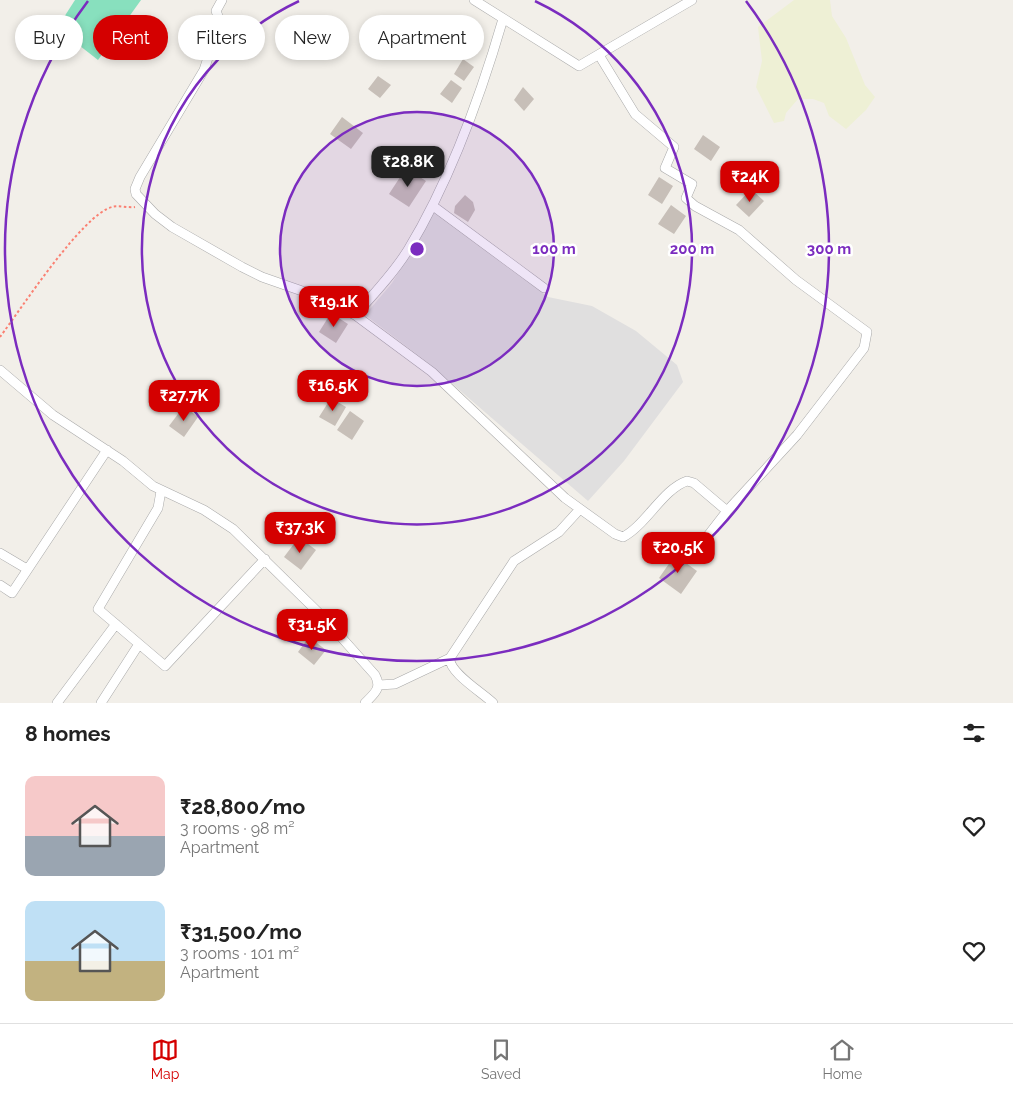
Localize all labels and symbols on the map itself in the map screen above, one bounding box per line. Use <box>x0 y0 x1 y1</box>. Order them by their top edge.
pin: ₹28.8K <box>367 146 449 188</box>
pin: ₹24K <box>720 160 780 203</box>
centre of rings <box>408 240 426 258</box>
text: 100 m <box>532 240 576 258</box>
text: 200 m <box>670 240 714 258</box>
text: 300 m <box>807 240 851 258</box>
pin: ₹19.1K <box>293 286 375 328</box>
pin: ₹16.5K <box>292 370 374 412</box>
pin: ₹27.7K <box>143 380 225 422</box>
pin: ₹37.3K <box>259 512 341 554</box>
pin: ₹20.5K <box>637 532 719 574</box>
pin: ₹31.5K <box>271 608 353 651</box>

